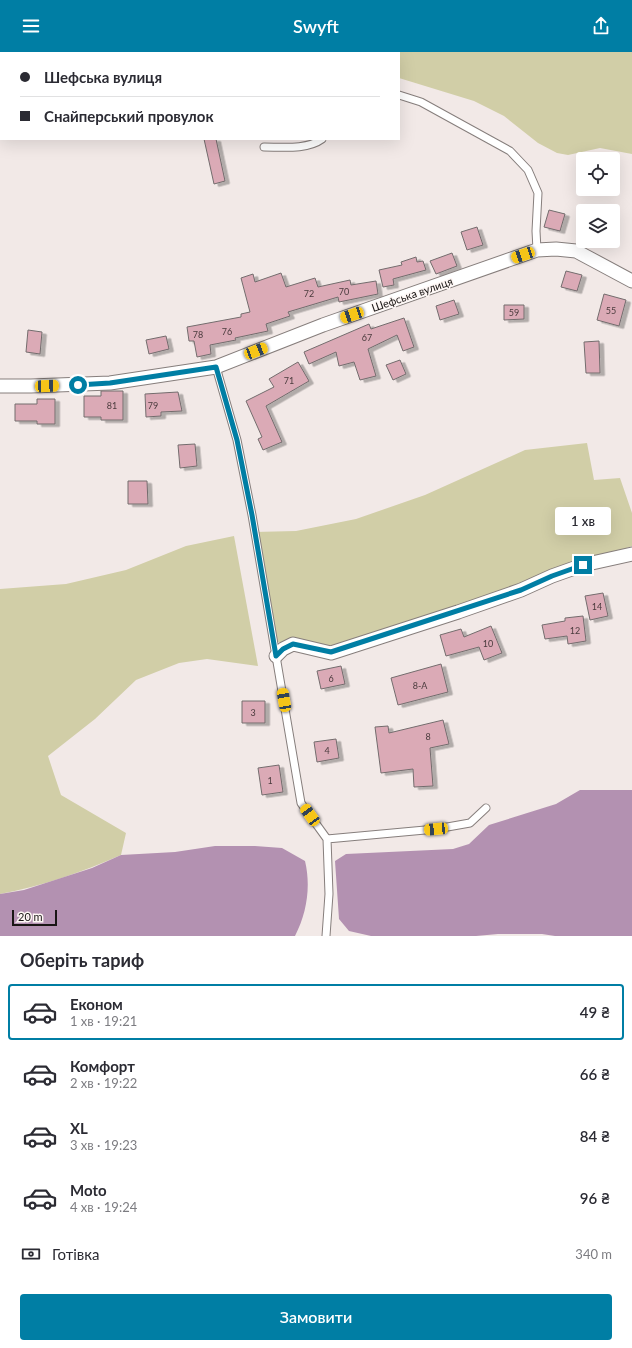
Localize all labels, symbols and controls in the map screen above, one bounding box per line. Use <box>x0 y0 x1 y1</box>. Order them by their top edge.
icon: menu <box>20 15 42 37</box>
text: Swyft <box>293 15 339 37</box>
icon: share <box>590 15 612 37</box>
text: Шефська вулиця <box>44 68 162 86</box>
text: Снайперський провулок <box>44 107 214 125</box>
map controls <box>576 152 620 248</box>
button: locate <box>576 152 620 196</box>
button: layers <box>576 204 620 248</box>
car <box>510 245 536 265</box>
street label: Шефська вулиця <box>370 274 454 314</box>
house number: 70 <box>339 286 349 297</box>
house number: 72 <box>304 288 314 299</box>
car <box>339 305 365 325</box>
house number: 55 <box>606 305 616 316</box>
house number: 59 <box>509 307 519 318</box>
house number: 76 <box>222 326 232 337</box>
house number: 78 <box>193 329 203 340</box>
house number: 67 <box>362 332 372 343</box>
car <box>243 341 269 361</box>
house number: 71 <box>284 375 294 386</box>
route start <box>69 376 87 394</box>
car <box>35 380 59 392</box>
house number: 81 <box>107 400 117 411</box>
house number: 79 <box>148 400 158 411</box>
callout: 1 хв <box>555 507 611 535</box>
text: 1 хв <box>571 513 595 529</box>
route end <box>574 556 592 574</box>
house number: 14 <box>592 601 602 612</box>
house number: 12 <box>570 625 580 636</box>
house number: 10 <box>483 638 493 649</box>
house number: 6 <box>328 673 334 684</box>
house number: 8-А <box>413 680 428 691</box>
car <box>276 687 292 713</box>
house number: 3 <box>250 707 256 718</box>
house number: 8 <box>425 731 431 742</box>
house number: 4 <box>324 745 330 756</box>
house number: 1 <box>267 775 273 786</box>
car <box>298 802 322 828</box>
car <box>424 822 448 836</box>
scale bar <box>12 908 57 927</box>
text: 20 m <box>18 910 43 923</box>
text: Оберіть тариф <box>20 949 144 971</box>
icon: car <box>22 994 58 1030</box>
text: Економ <box>70 995 123 1013</box>
text: 49 ₴ <box>580 1003 610 1021</box>
text: 1 хв · 19:21 <box>70 1013 137 1029</box>
icon: car <box>22 1056 58 1092</box>
text: Комфорт <box>70 1057 135 1075</box>
text: 66 ₴ <box>580 1065 610 1083</box>
text: 2 хв · 19:22 <box>70 1075 137 1091</box>
icon: car <box>22 1118 58 1154</box>
text: XL <box>70 1119 88 1137</box>
text: 84 ₴ <box>580 1127 610 1145</box>
text: 3 хв · 19:23 <box>70 1137 137 1153</box>
icon: car <box>22 1180 58 1216</box>
text: Moto <box>70 1181 107 1199</box>
text: 96 ₴ <box>580 1189 610 1207</box>
text: 4 хв · 19:24 <box>70 1199 137 1215</box>
icon: cash <box>20 1243 42 1265</box>
text: Готівка <box>52 1245 100 1263</box>
text: 340 m <box>575 1246 612 1262</box>
button: Замовити <box>20 1294 612 1340</box>

